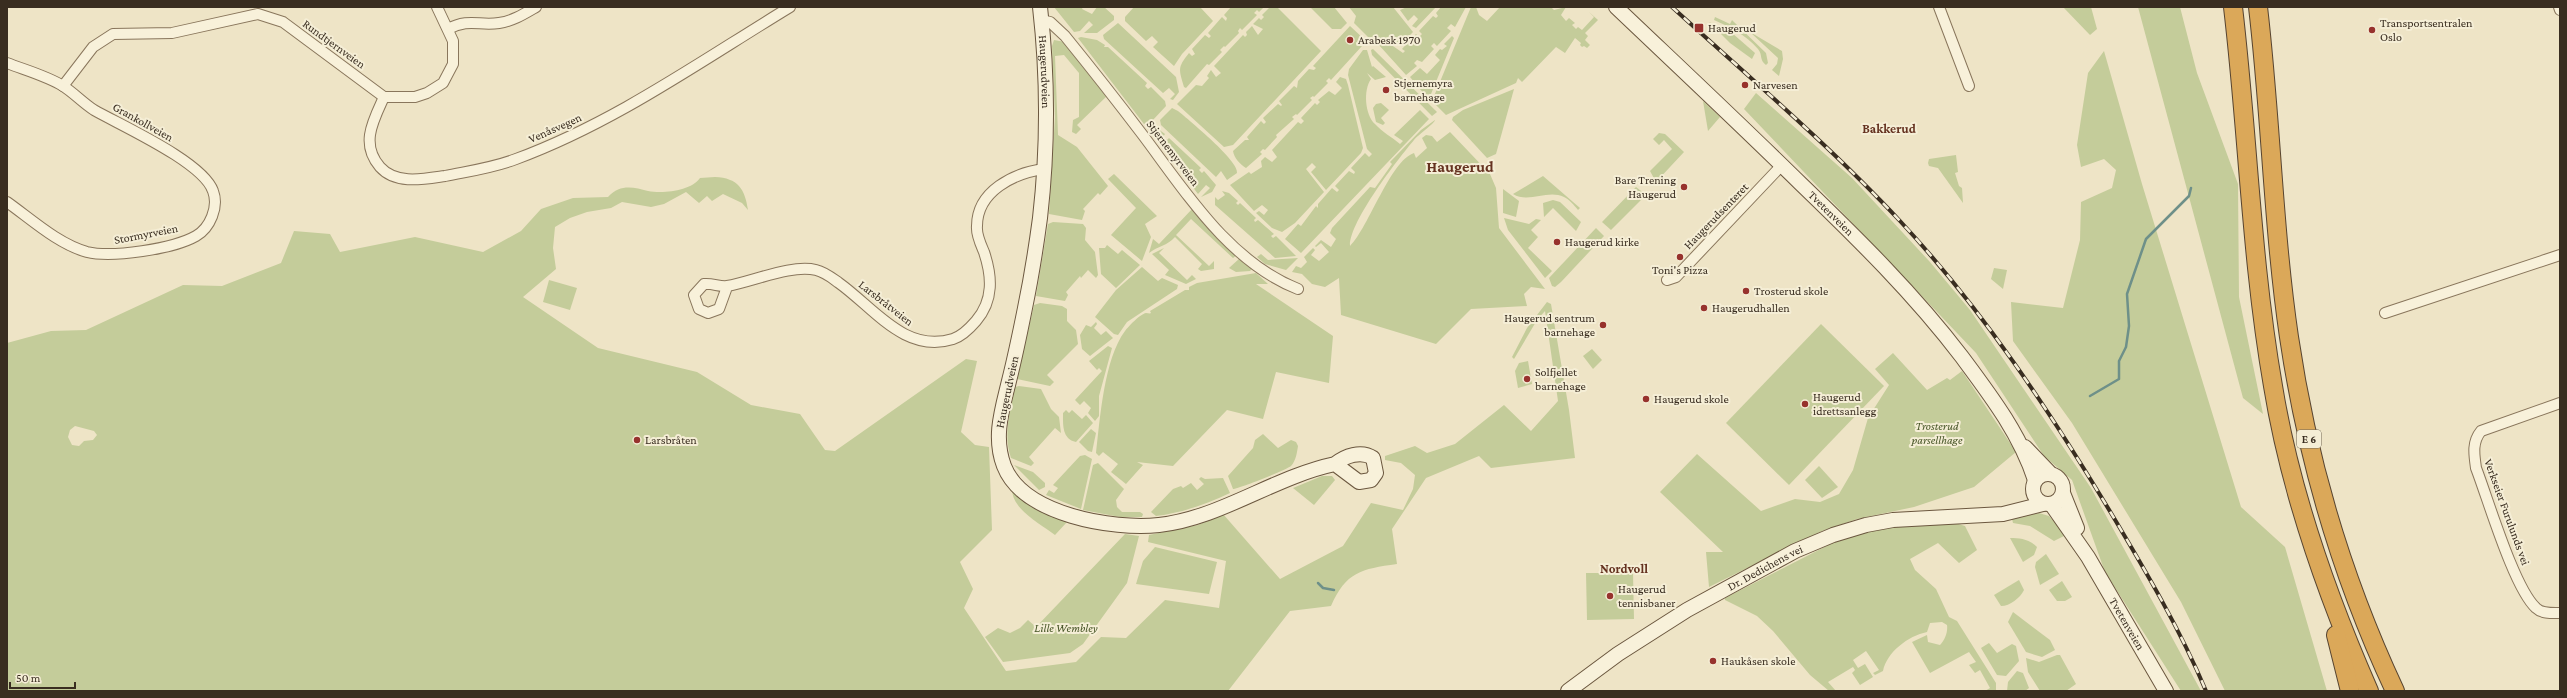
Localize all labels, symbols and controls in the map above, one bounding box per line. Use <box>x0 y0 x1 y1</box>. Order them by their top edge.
place label: Transportsentralen Oslo <box>2380 16 2473 44</box>
street label: Rundtjernveien <box>300 17 369 72</box>
place label: Haugerud <box>1708 21 1756 35</box>
marker: Haugerud <box>1693 22 1705 34</box>
marker: Transportsentralen Oslo <box>2367 25 2377 35</box>
place label: Arabesk 1970 <box>1358 33 1421 47</box>
street label: Haugerudveien <box>1036 35 1053 109</box>
marker: Arabesk 1970 <box>1345 35 1355 45</box>
place label: Stjernemyra barnehage <box>1394 76 1453 104</box>
place label: Narvesen <box>1753 78 1798 92</box>
marker: Narvesen <box>1740 80 1750 90</box>
marker: Stjernemyra barnehage <box>1381 85 1391 95</box>
street label: Grankollveien <box>110 100 176 145</box>
street label: Venåsvegen <box>526 110 584 146</box>
street label: Stjernemyrveien <box>1144 117 1203 189</box>
district label: Bakkerud <box>1862 121 1916 136</box>
district label: Haugerud <box>1426 158 1494 175</box>
place label: Bare Trening Haugerud <box>1615 173 1677 201</box>
street label: Haugerudsenteret <box>1681 179 1752 252</box>
marker: Bare Trening Haugerud <box>1679 182 1689 192</box>
street label: Tvetenveien <box>1805 188 1857 239</box>
street label: Stormyrveien <box>113 221 180 247</box>
place label: Haugerud kirke <box>1565 235 1639 249</box>
marker: Haugerud kirke <box>1552 237 1562 247</box>
marker: Toni's Pizza <box>1675 252 1685 262</box>
place label: Toni's Pizza <box>1652 263 1709 277</box>
street label: Larsbråtveien <box>856 277 917 329</box>
place label: Trosterud skole <box>1754 284 1828 298</box>
marker: Trosterud skole <box>1741 286 1751 296</box>
place label: Haugerudhallen <box>1712 301 1790 315</box>
marker: Haugerudhallen <box>1699 303 1709 313</box>
place label: Haugerud sentrum barnehage <box>1504 311 1595 339</box>
marker: Haugerud sentrum barnehage <box>1598 320 1608 330</box>
street label: Haugerudveien <box>993 354 1022 429</box>
place label: Solfjellet barnehage <box>1535 365 1586 393</box>
marker: Solfjellet barnehage <box>1522 374 1532 384</box>
place label: Haugerud idrettsanlegg <box>1813 390 1877 418</box>
place label: Haugerud skole <box>1654 392 1729 406</box>
marker: Haugerud skole <box>1641 394 1651 404</box>
marker: Haugerud idrettsanlegg <box>1800 399 1810 409</box>
park label: Trosterud parsellhage <box>1911 419 1963 447</box>
road number: E 6 <box>2297 430 2321 448</box>
place label: Larsbråten <box>645 433 697 447</box>
marker: Larsbråten <box>632 435 642 445</box>
street label: Verkseier Furulunds vei <box>2481 457 2533 567</box>
street label: Dr. Dedichens vei <box>1725 542 1805 594</box>
district label: Nordvoll <box>1600 561 1648 576</box>
place label: Haugerud tennisbaner <box>1618 582 1676 610</box>
marker: Haugerud tennisbaner <box>1605 591 1615 601</box>
street label: Tvetenveien <box>2106 595 2148 653</box>
park label: Lille Wembley <box>1034 621 1098 635</box>
place label: Haukåsen skole <box>1721 654 1795 668</box>
marker: Haukåsen skole <box>1708 656 1718 666</box>
scale bar <box>10 664 75 690</box>
text: 50 m <box>16 671 41 685</box>

